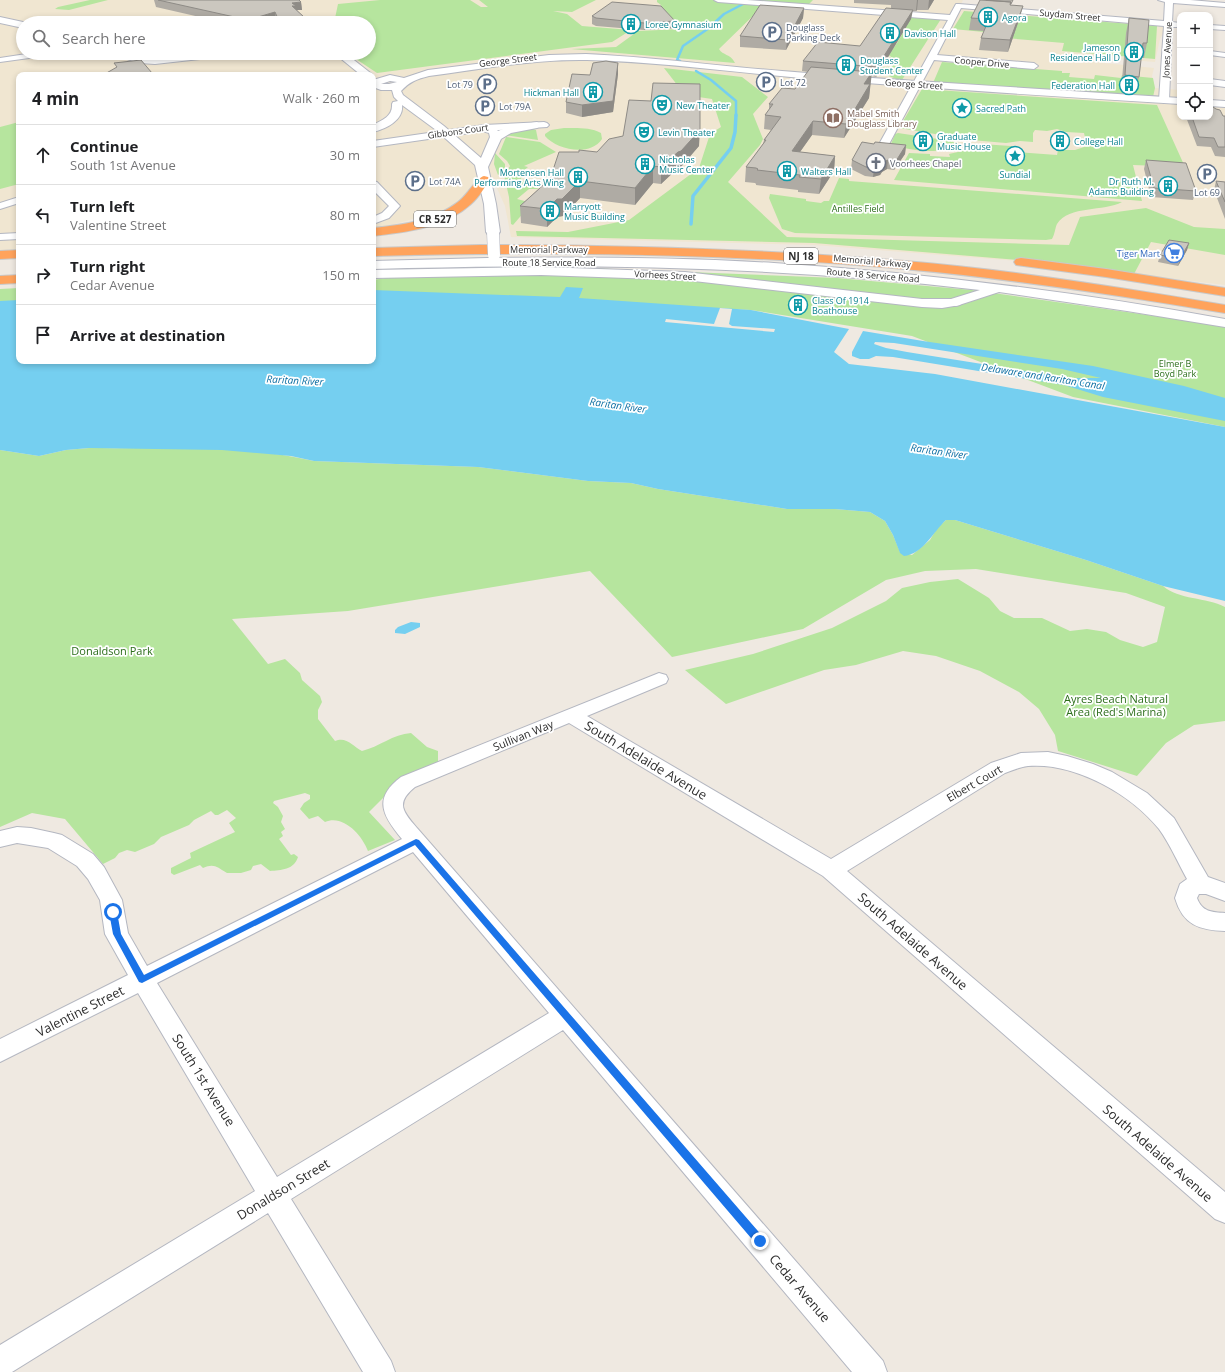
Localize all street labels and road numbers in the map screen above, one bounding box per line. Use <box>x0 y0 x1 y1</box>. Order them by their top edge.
street label: Suydam Street <box>1039 6 1101 24</box>
street label: Jones Avenue <box>1159 22 1175 79</box>
street label: George Street <box>478 50 538 70</box>
street label: Cooper Drive <box>954 53 1010 71</box>
street label: George Street <box>885 75 943 93</box>
street label: Gibbons Court <box>427 120 489 142</box>
road number: CR 527 <box>414 211 456 227</box>
street label: Memorial Parkway <box>510 243 588 256</box>
road number: NJ 18 <box>784 248 818 264</box>
street label: Memorial Parkway <box>833 251 912 271</box>
street label: Route 18 Service Road <box>502 256 596 269</box>
street label: Route 18 Service Road <box>826 264 920 286</box>
street label: Vorhees Street <box>634 267 696 283</box>
street label: Sullivan Way <box>490 716 556 754</box>
street label: South Adelaide Avenue <box>581 716 711 804</box>
street label: Elbert Court <box>943 761 1005 805</box>
street label: South Adelaide Avenue <box>854 888 972 994</box>
street label: Valentine Street <box>33 981 127 1041</box>
street label: South 1st Avenue <box>168 1030 240 1130</box>
street label: South Adelaide Avenue <box>1099 1100 1217 1206</box>
street label: Donaldson Street <box>233 1154 333 1224</box>
street label: Cedar Avenue <box>765 1250 835 1326</box>

